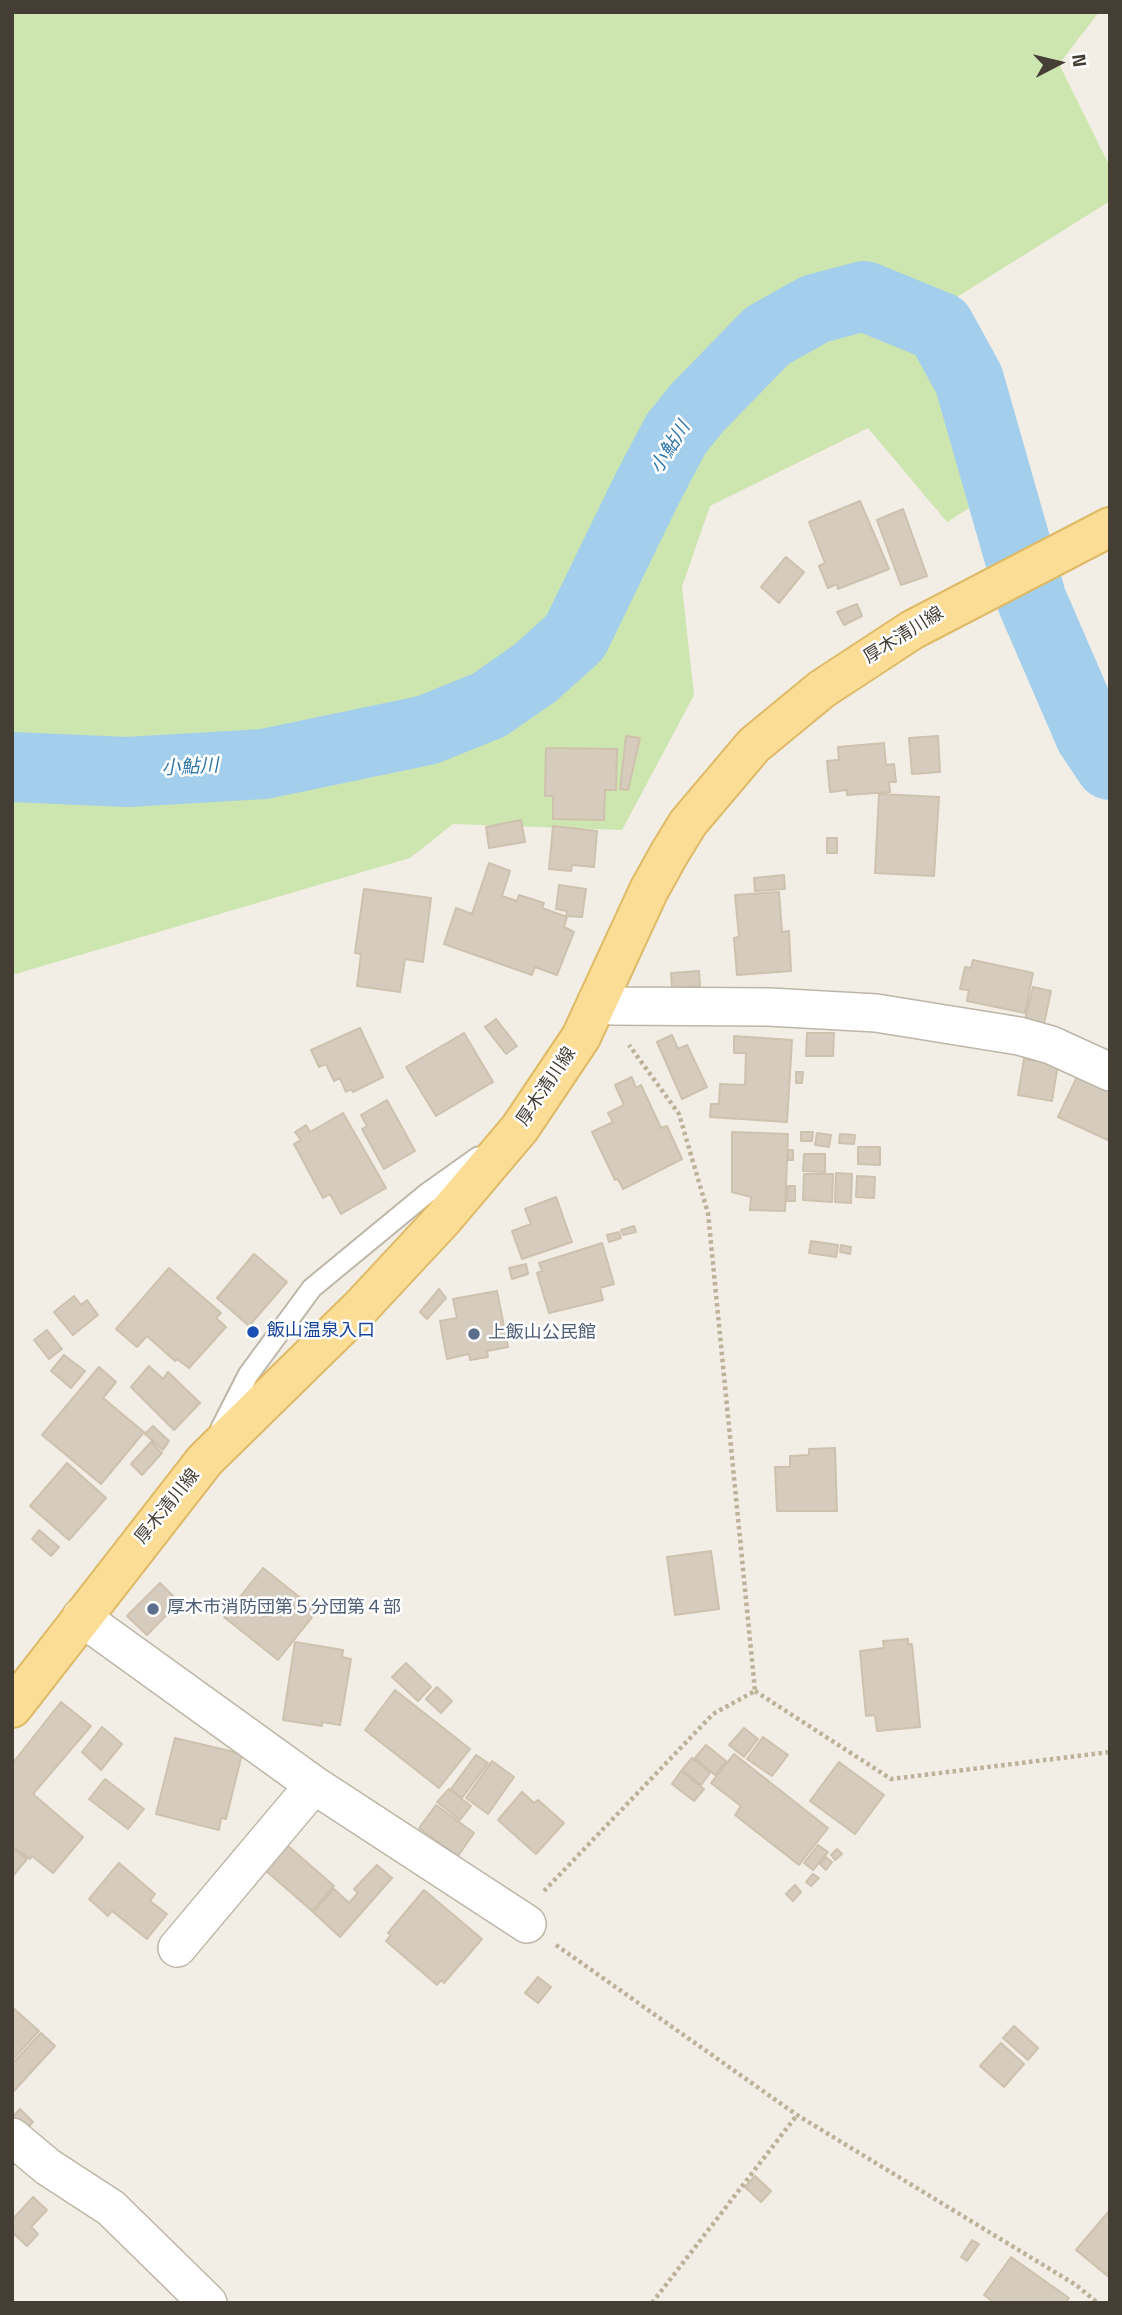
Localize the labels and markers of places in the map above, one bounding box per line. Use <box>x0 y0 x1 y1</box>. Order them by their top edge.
place label: 飯山温泉入口 <box>267 1321 375 1343</box>
place label: 上飯山公民館 <box>488 1323 596 1345</box>
marker: 飯山温泉入口 <box>245 1324 261 1340</box>
marker: 上飯山公民館 <box>466 1326 482 1342</box>
place label: 厚木市消防団第５分団第４部 <box>167 1598 401 1620</box>
marker: 厚木市消防団第５分団第４部 <box>145 1601 161 1617</box>

